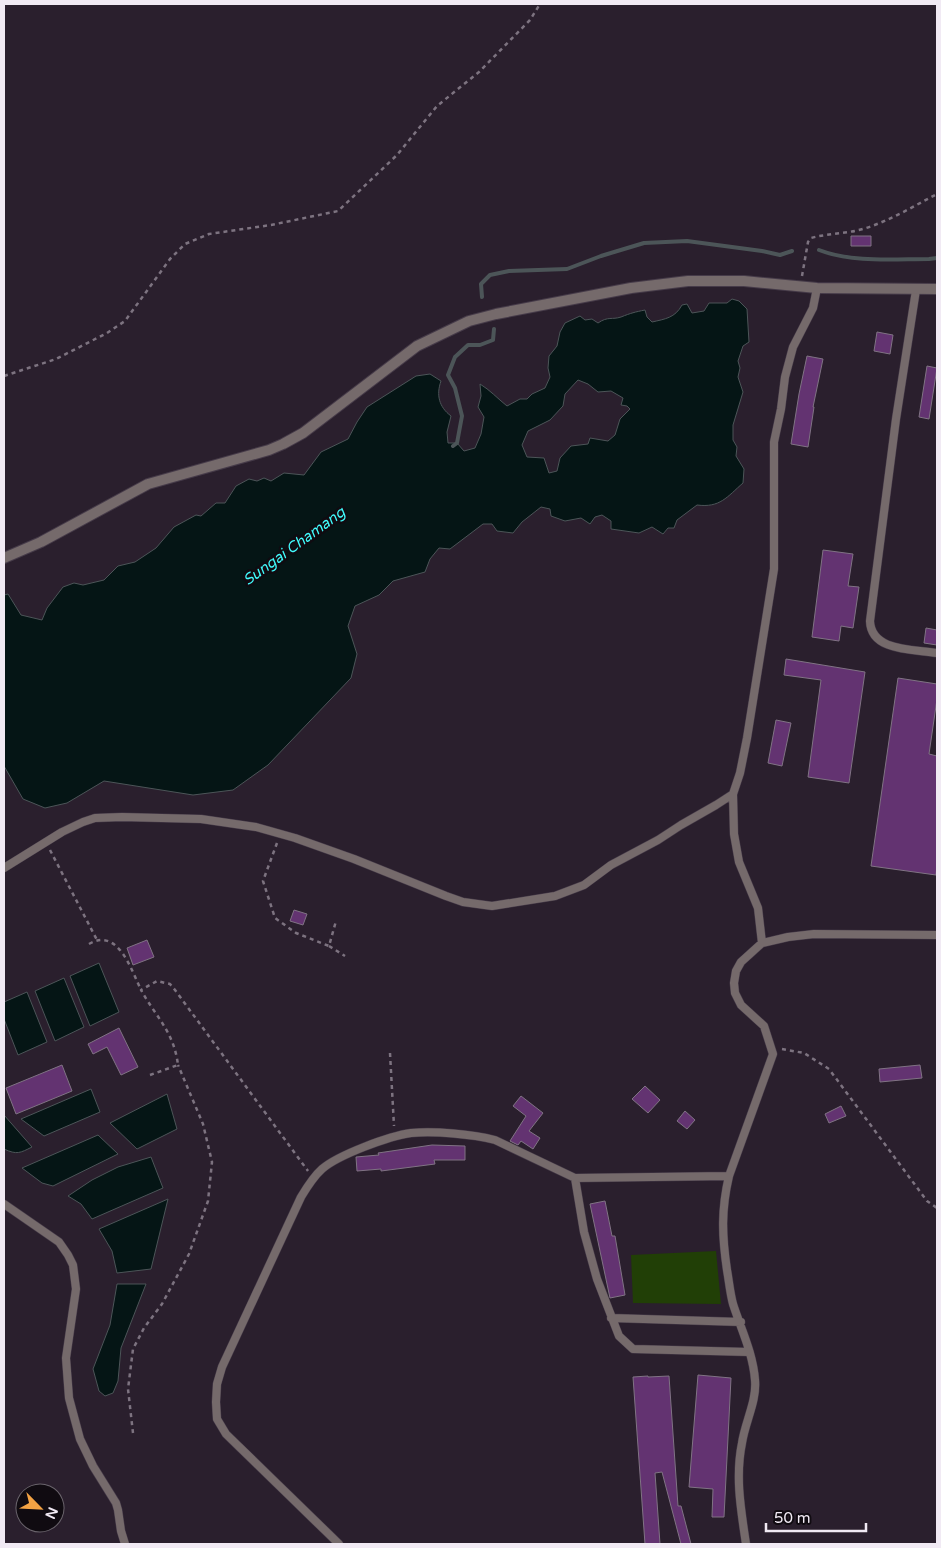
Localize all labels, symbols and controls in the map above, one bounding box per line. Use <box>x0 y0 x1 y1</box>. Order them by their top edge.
water label: Sungai Chamang <box>239 502 350 589</box>
north arrow <box>15 1483 65 1533</box>
scale bar <box>766 1500 866 1532</box>
text: N <box>41 1504 61 1522</box>
text: 50 m <box>774 1509 811 1527</box>

